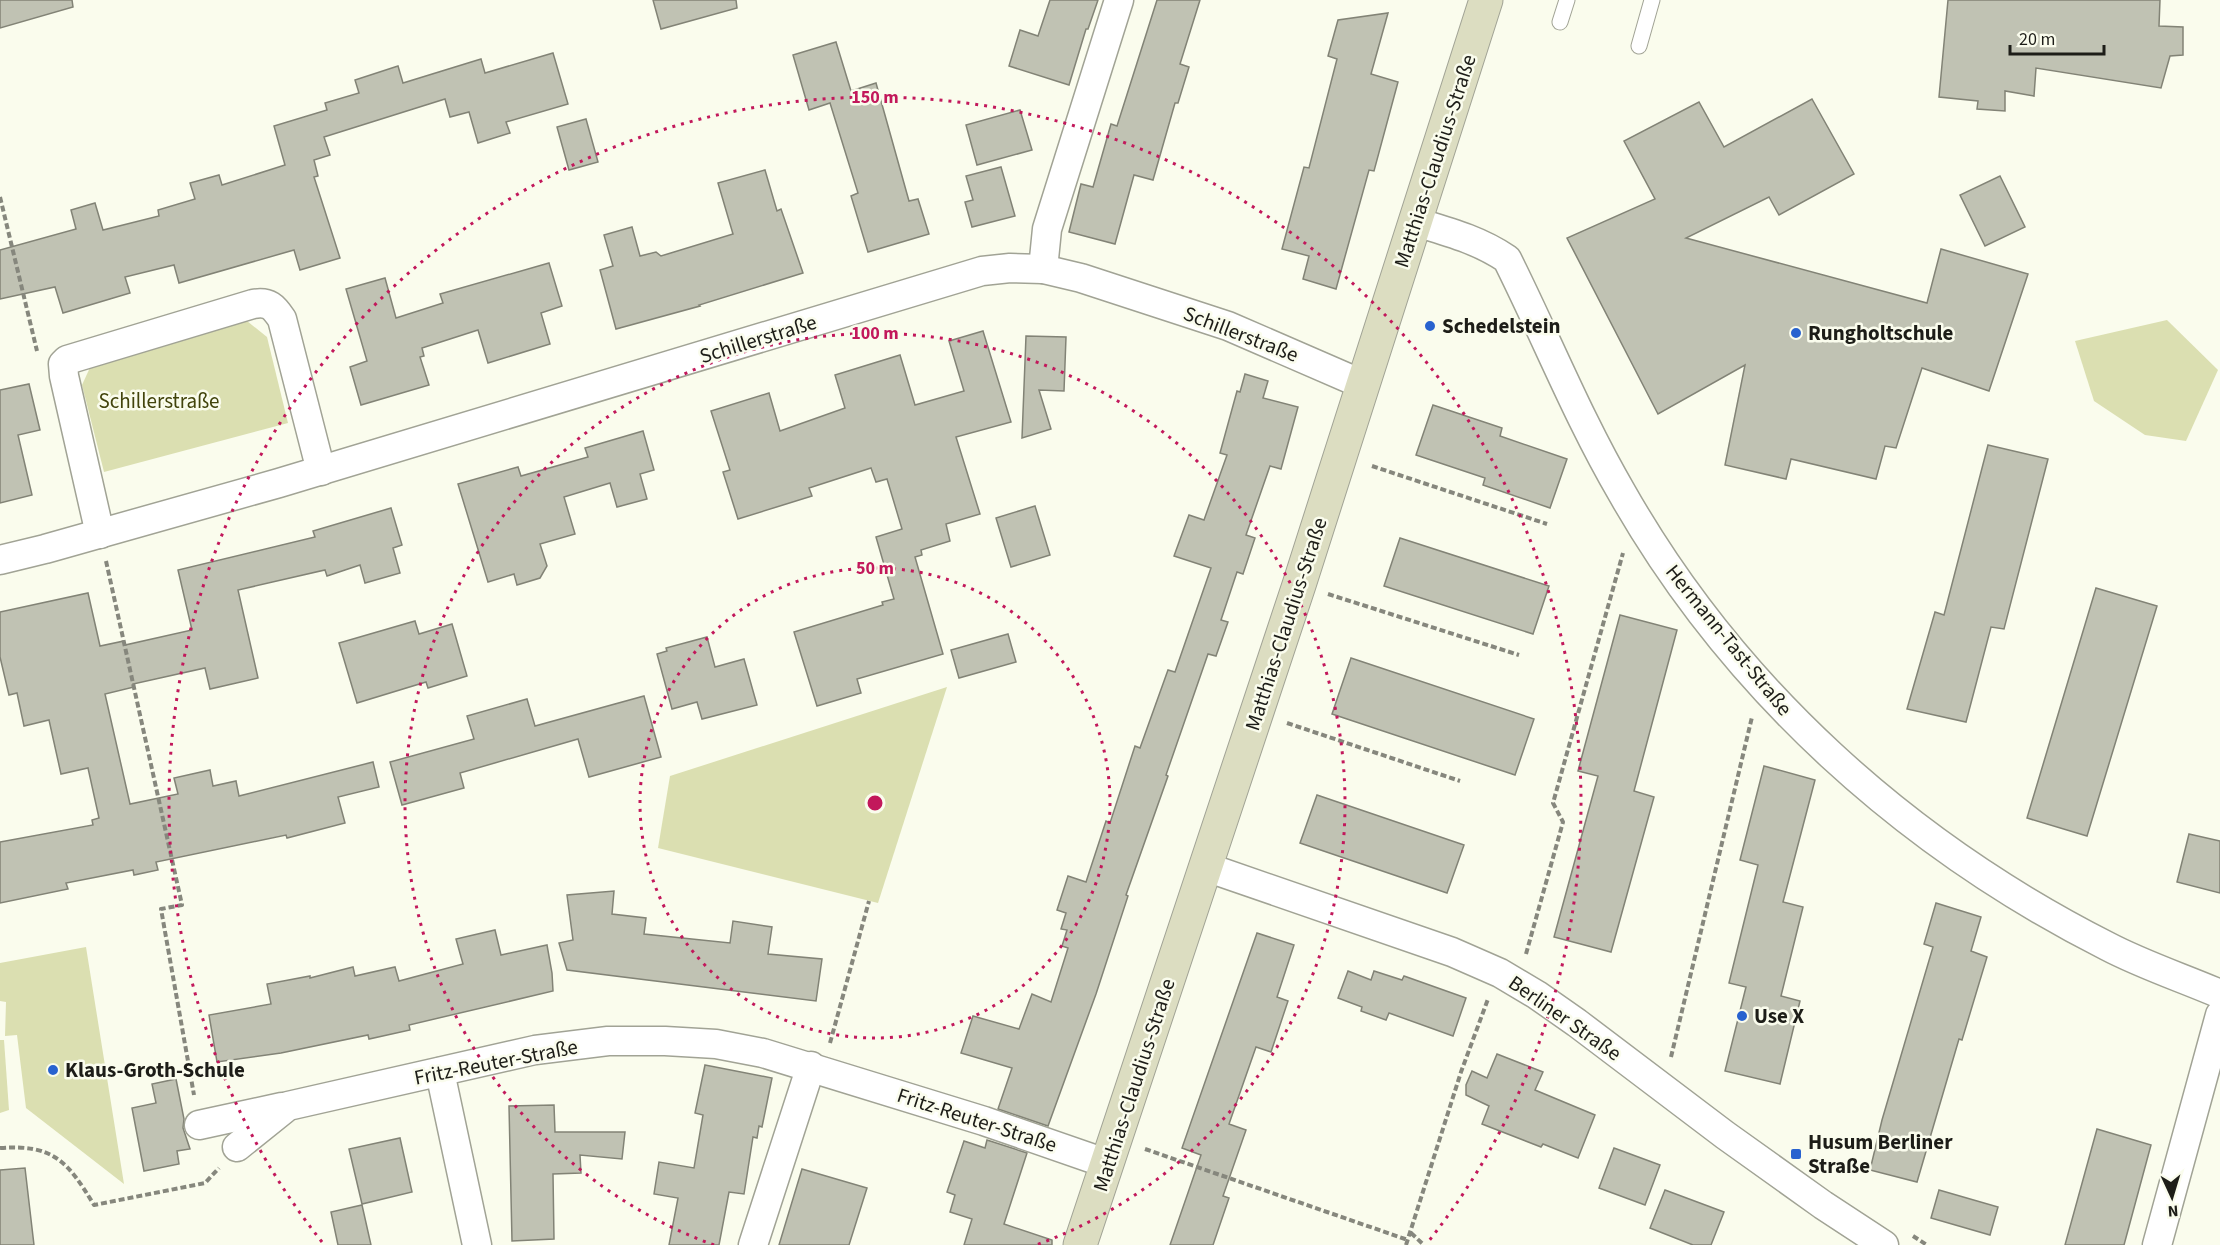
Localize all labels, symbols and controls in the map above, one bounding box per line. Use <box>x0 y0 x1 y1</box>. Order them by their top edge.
scale bar <box>2010 18 2104 56</box>
text: 20 m <box>2019 27 2055 52</box>
street label: Matthias-Claudius-Straße <box>1386 51 1484 271</box>
text: 150 m <box>851 85 899 110</box>
street label: Schillerstraße <box>1179 298 1303 370</box>
street label: Schillerstraße <box>696 307 820 371</box>
place label: Schedelstein <box>1442 311 1561 341</box>
place label: Rungholtschule <box>1808 318 1954 348</box>
marker: Schedelstein <box>1423 319 1437 333</box>
text: 100 m <box>851 321 899 346</box>
marker: Rungholtschule <box>1789 326 1803 340</box>
park label: Schillerstraße <box>98 386 220 416</box>
street label: Matthias-Claudius-Straße <box>1237 514 1335 734</box>
text: 50 m <box>856 556 894 581</box>
street label: Hermann-Tast-Straße <box>1658 558 1800 722</box>
centre of rings <box>865 793 885 813</box>
street label: Berliner Straße <box>1502 968 1628 1068</box>
street label: Matthias-Claudius-Straße <box>1085 975 1183 1195</box>
place label: Use X <box>1754 1001 1804 1031</box>
marker: Use X <box>1735 1009 1749 1023</box>
street label: Fritz-Reuter-Straße <box>412 1031 580 1093</box>
place label: Klaus-Groth-Schule <box>65 1055 245 1085</box>
marker: Klaus-Groth-Schule <box>46 1063 60 1077</box>
street label: Fritz-Reuter-Straße <box>893 1080 1061 1160</box>
place label: Husum Berliner Straße <box>1808 1127 1953 1181</box>
marker: Husum Berliner Straße <box>1789 1147 1803 1161</box>
north arrow <box>2142 1167 2202 1227</box>
text: N <box>2167 1200 2179 1222</box>

